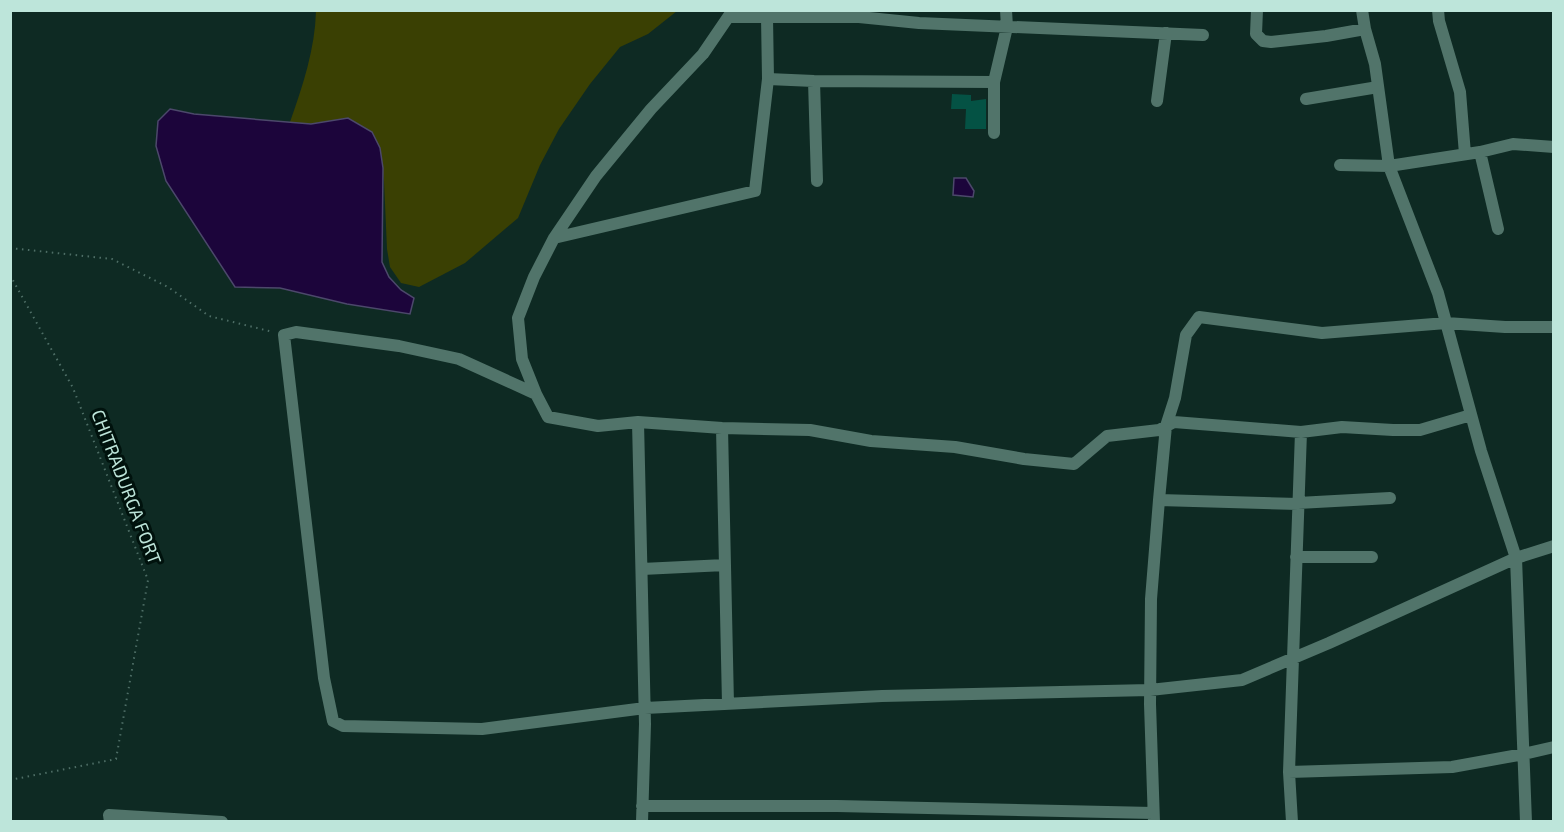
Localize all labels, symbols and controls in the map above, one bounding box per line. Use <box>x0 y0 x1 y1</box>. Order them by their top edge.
street label: CHITRADURGA FORT <box>87 406 167 568</box>

